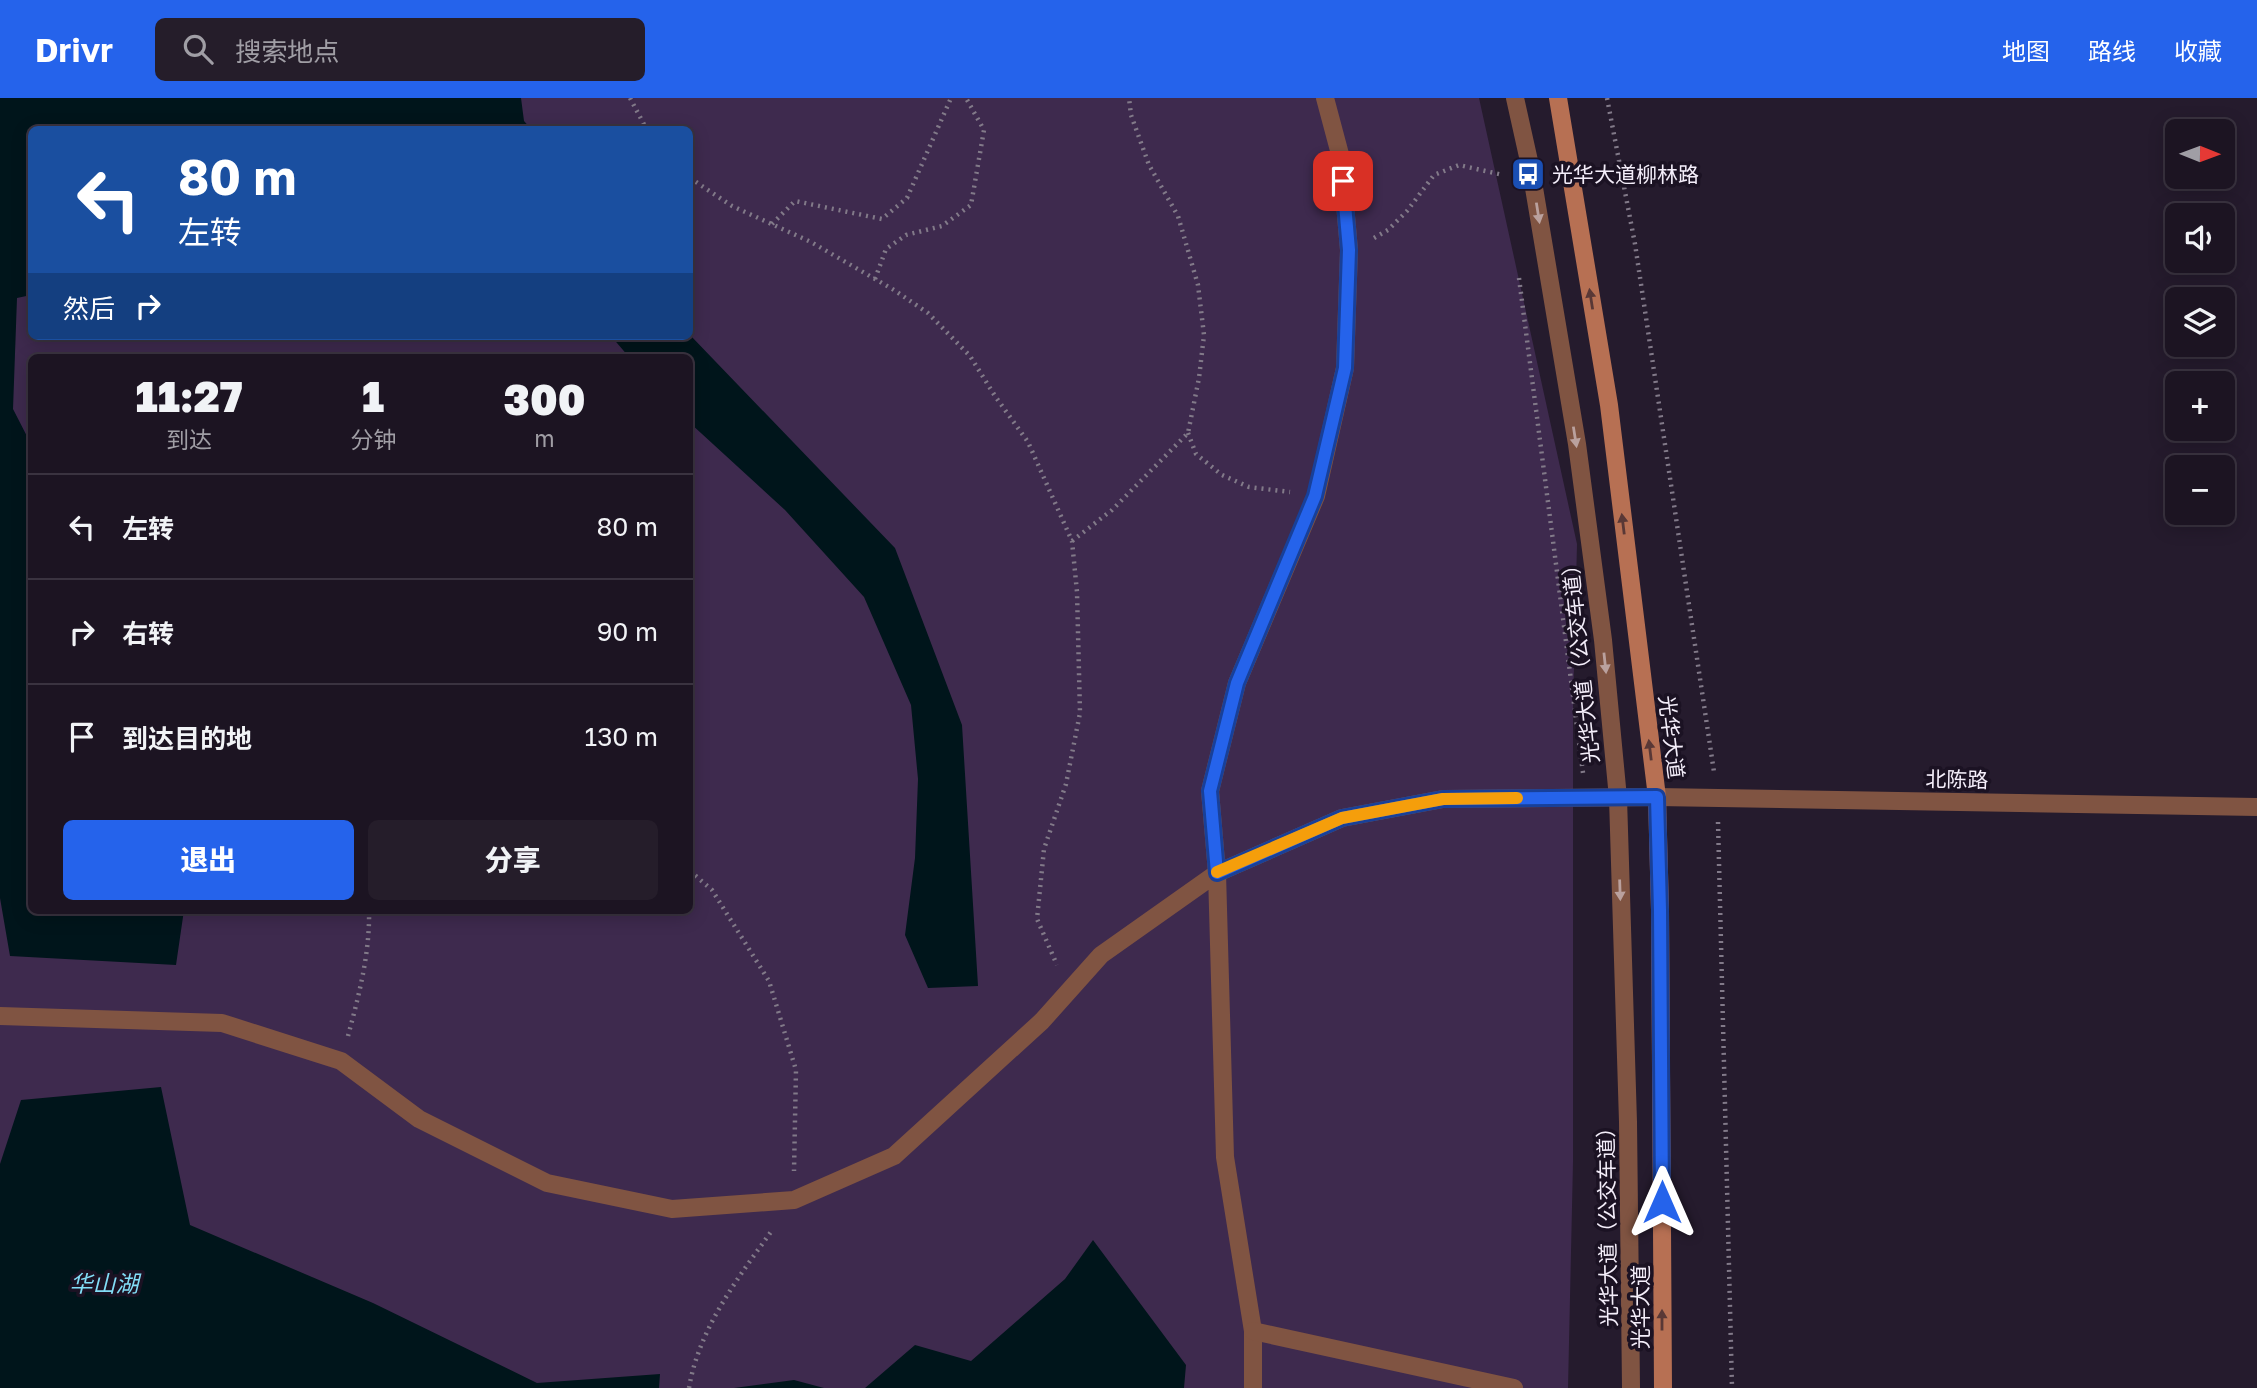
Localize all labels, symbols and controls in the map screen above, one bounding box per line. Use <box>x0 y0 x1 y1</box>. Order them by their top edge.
search box <box>155 18 645 81</box>
text: Drivr <box>35 30 113 69</box>
icon: search <box>179 30 217 68</box>
text: 搜索地点 <box>235 36 339 67</box>
text: 地图 <box>2002 36 2050 65</box>
text: 路线 <box>2088 36 2136 65</box>
text: 收藏 <box>2174 36 2222 65</box>
north arrow <box>2165 119 2235 189</box>
map controls <box>2165 119 2235 525</box>
text: 80 m <box>178 147 296 206</box>
pin <box>1313 151 1373 211</box>
icon: left <box>63 154 154 245</box>
bus stop icon: 光华大道柳林路 <box>1509 155 1547 193</box>
place label: 光华大道柳林路 <box>1552 161 1699 187</box>
icon: arrive <box>1324 162 1362 200</box>
one-way arrow <box>1533 202 1544 224</box>
button: sound <box>2165 203 2235 273</box>
text: 左转 <box>178 213 242 251</box>
icon: right <box>129 287 167 325</box>
button: layers <box>2165 287 2235 357</box>
one-way arrow <box>1586 288 1597 310</box>
text: 然后 <box>63 293 115 324</box>
text: 11:27 <box>135 371 243 421</box>
text: 1 <box>362 371 384 421</box>
button: + <box>2165 371 2235 441</box>
text: 300 <box>504 374 586 424</box>
text: m <box>534 424 555 452</box>
text: 到达 <box>166 425 212 453</box>
text: 分钟 <box>350 425 396 453</box>
one-way arrow <box>1570 426 1581 448</box>
button: − <box>2165 455 2235 525</box>
icon: left <box>63 508 101 546</box>
text: 80 m <box>597 511 658 542</box>
text: 左转 <box>122 513 174 544</box>
one-way arrow <box>1618 513 1629 535</box>
street label: 光华大道（公交车道） <box>1556 553 1604 765</box>
icon: right <box>63 613 101 651</box>
text: 90 m <box>597 616 658 647</box>
text: 右转 <box>122 618 174 649</box>
one-way arrow <box>1600 652 1611 674</box>
street label: 光华大道 <box>1654 694 1690 780</box>
icon: arrive <box>63 718 101 756</box>
text: 130 m <box>585 721 658 752</box>
text: 到达目的地 <box>122 723 252 754</box>
one-way arrow <box>1645 739 1656 761</box>
street label: 北陈路 <box>1925 765 1989 793</box>
button: 退出 <box>63 820 354 900</box>
button: 分享 <box>368 820 658 900</box>
one-way arrow <box>1615 879 1626 901</box>
street label: 光华大道（公交车道） <box>1592 1117 1622 1327</box>
position arrow <box>1625 1165 1699 1239</box>
street label: 光华大道 <box>1627 1265 1653 1349</box>
water label: 华山湖 <box>70 1269 142 1297</box>
one-way arrow <box>1656 1309 1668 1331</box>

